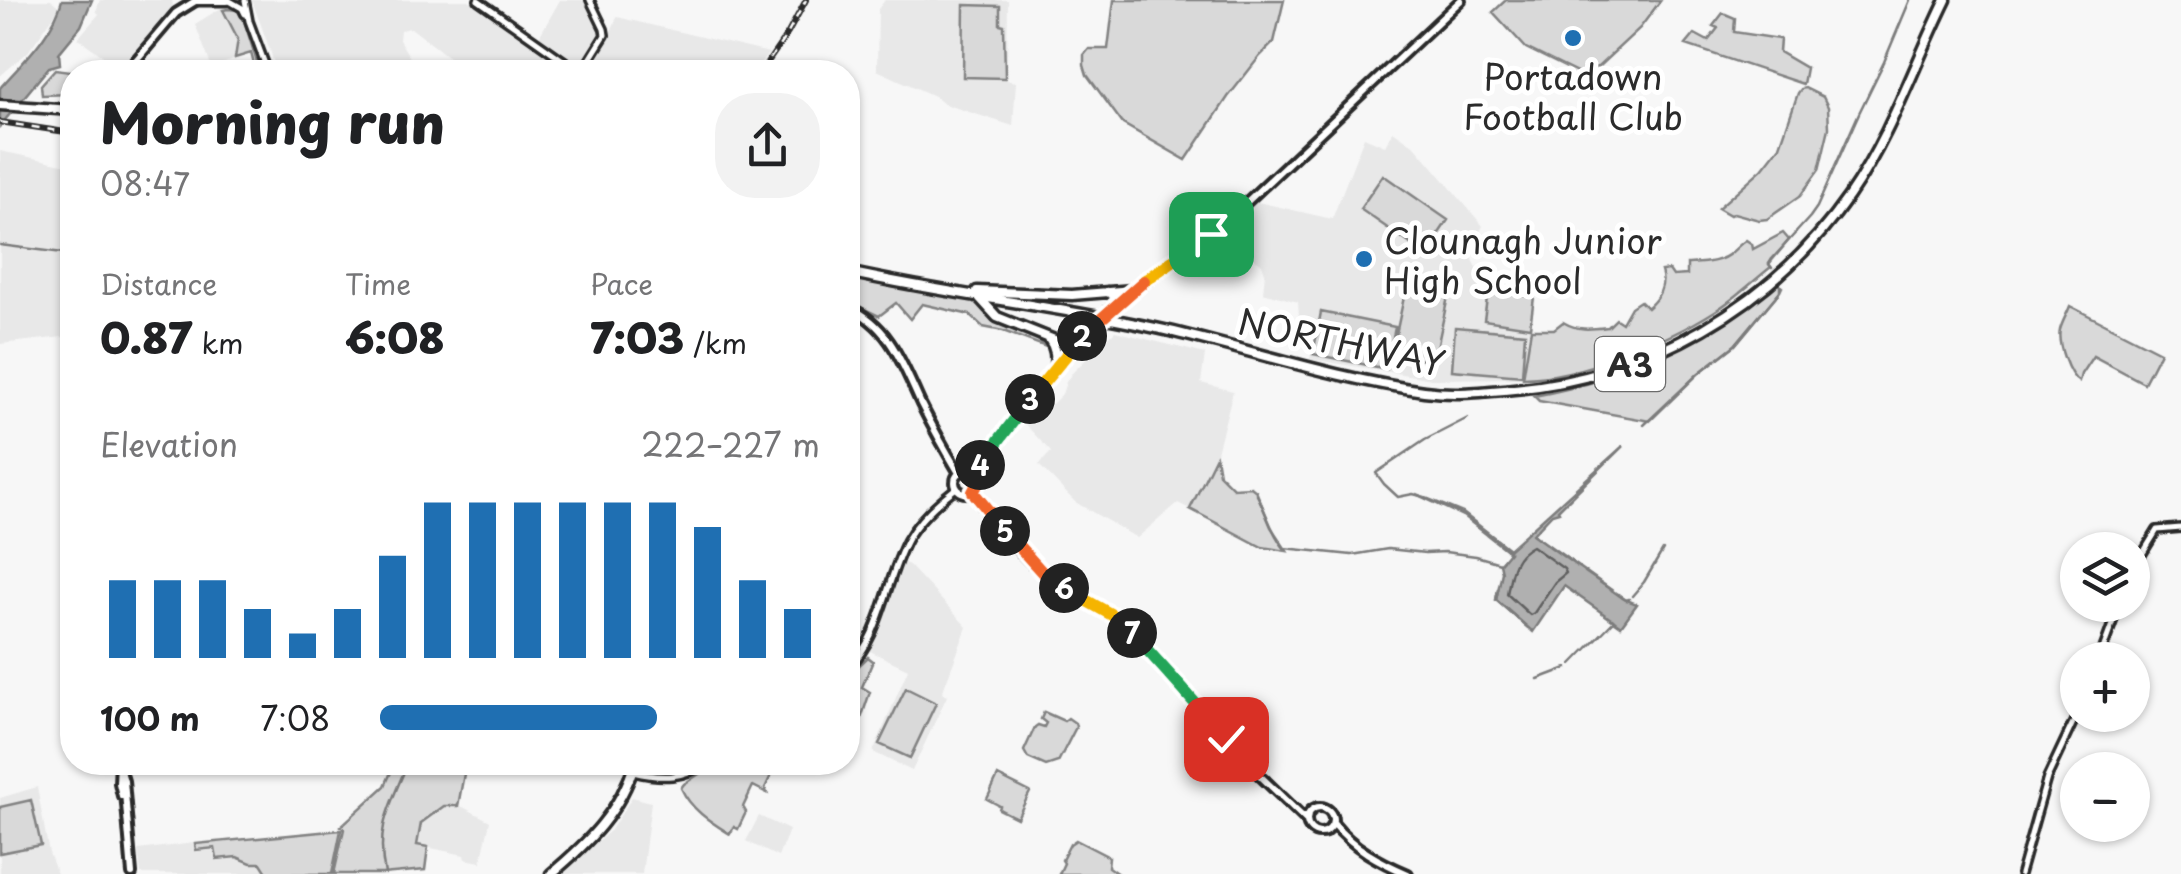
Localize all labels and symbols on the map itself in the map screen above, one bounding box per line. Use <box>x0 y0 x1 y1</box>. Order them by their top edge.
marker: Portadown Football Club <box>1562 27 1584 49</box>
place label: Portadown Football Club <box>1463 49 1683 142</box>
pin <box>1169 192 1254 277</box>
place label: Clounagh Junior High School <box>1384 213 1662 306</box>
marker: Clounagh Junior High School <box>1353 248 1375 270</box>
street label: NORTHWAY <box>1234 293 1450 389</box>
pin: 2 <box>1057 311 1107 361</box>
road number: A3 <box>1595 337 1665 391</box>
pin: 3 <box>1005 374 1055 424</box>
pin: 4 <box>955 440 1005 490</box>
pin: 5 <box>980 506 1030 556</box>
pin: 6 <box>1039 563 1089 613</box>
pin: 7 <box>1107 608 1157 658</box>
pin <box>1184 697 1269 782</box>

